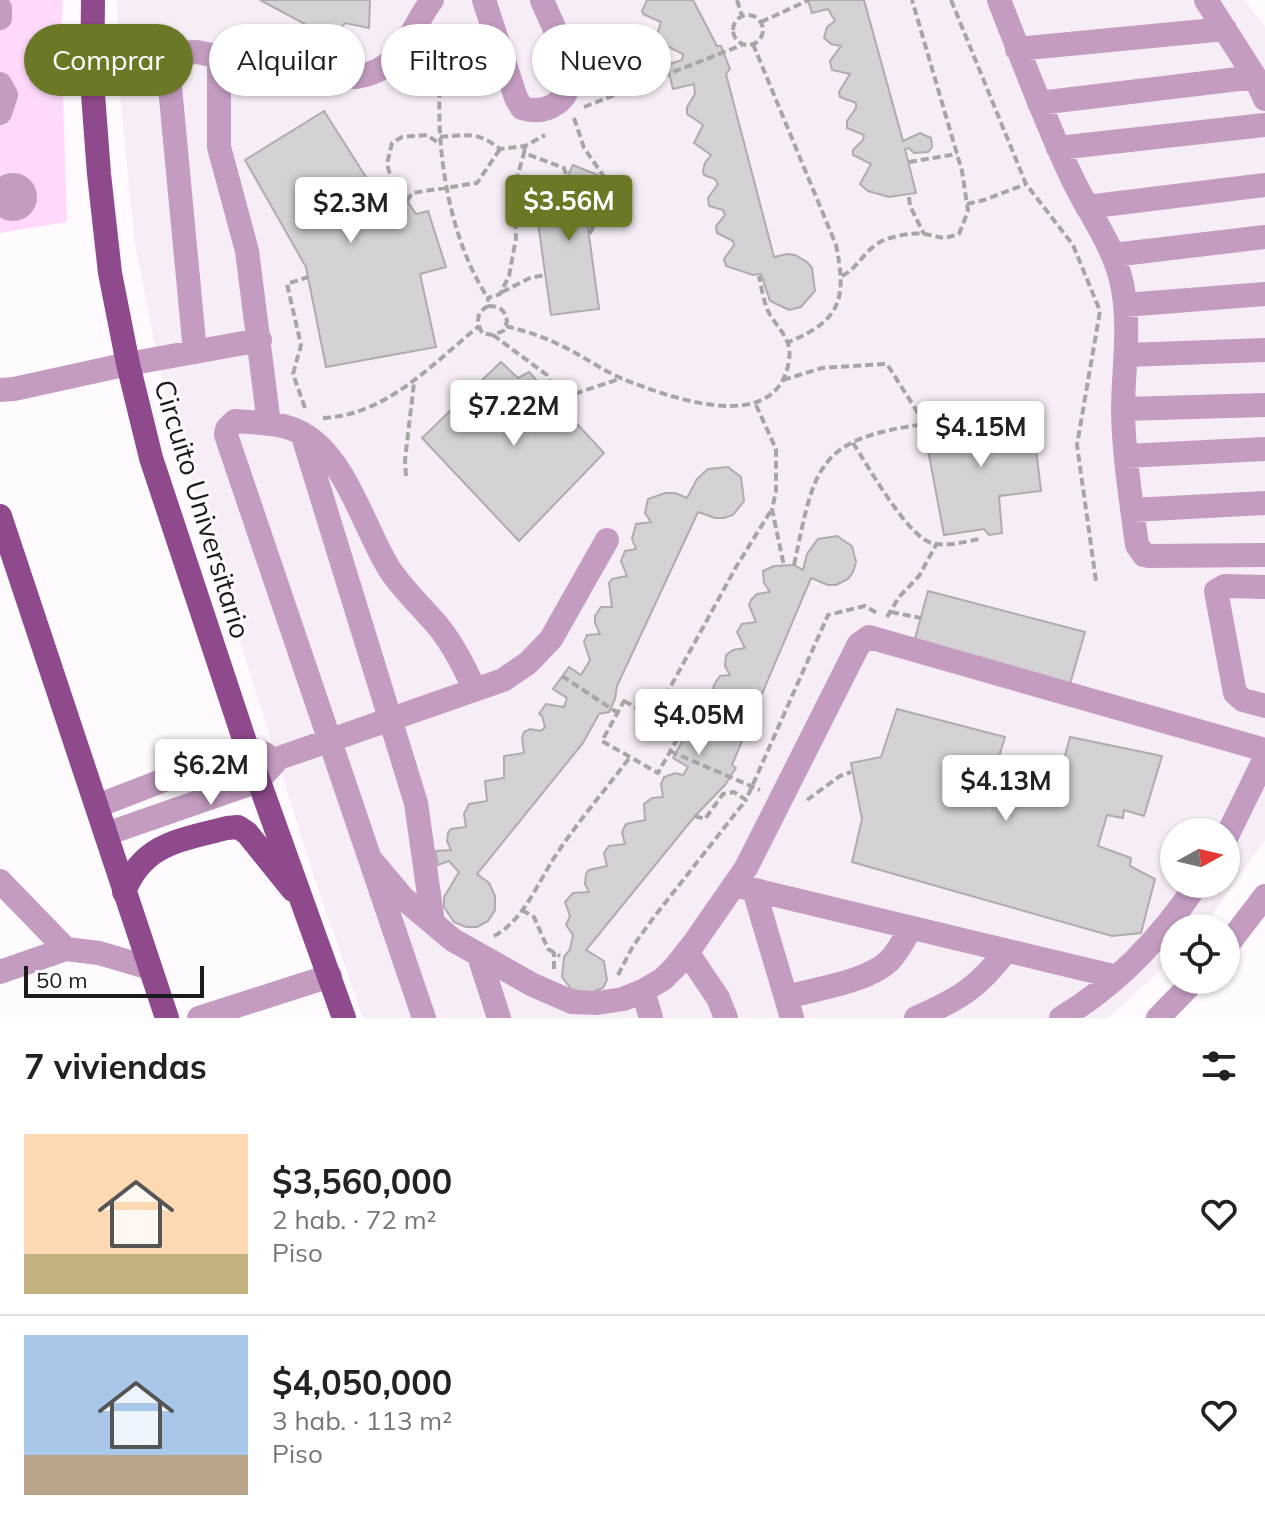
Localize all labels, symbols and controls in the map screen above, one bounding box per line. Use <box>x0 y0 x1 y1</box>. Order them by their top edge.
chip: Comprar <box>24 24 193 96</box>
chip: Alquilar <box>209 24 365 96</box>
chip: Filtros <box>381 24 516 96</box>
chip: Nuevo <box>532 24 671 96</box>
pin: $3.56M <box>504 175 634 243</box>
pin: $2.3M <box>295 177 407 245</box>
text: $3.56M <box>523 184 615 217</box>
text: $2.3M <box>313 186 389 219</box>
street label: Circuito Universitario <box>147 375 259 643</box>
pin: $7.22M <box>449 380 579 448</box>
text: $7.22M <box>468 389 560 422</box>
pin: $4.15M <box>916 401 1046 469</box>
text: $4.15M <box>935 410 1027 443</box>
pin: $4.05M <box>634 689 764 757</box>
text: $4.05M <box>653 698 745 731</box>
pin: $6.2M <box>155 739 267 807</box>
text: $6.2M <box>173 748 249 781</box>
pin: $4.13M <box>941 755 1071 823</box>
text: $4.13M <box>960 764 1052 797</box>
north arrow <box>1160 818 1240 898</box>
map controls <box>1160 818 1240 994</box>
button: locate <box>1160 914 1240 994</box>
scale bar <box>24 962 204 998</box>
text: 50 m <box>36 966 87 994</box>
icon: filters <box>1197 1044 1241 1088</box>
text: 7 viviendas <box>24 1045 207 1088</box>
text: $3,560,000 <box>272 1160 452 1203</box>
icon: home <box>88 1166 184 1262</box>
icon: heart <box>1197 1192 1241 1236</box>
text: 2 hab. · 72 m² <box>272 1203 436 1236</box>
text: Piso <box>272 1236 323 1269</box>
text: $4,050,000 <box>272 1361 452 1404</box>
icon: home <box>88 1367 184 1463</box>
icon: heart <box>1197 1393 1241 1437</box>
text: 3 hab. · 113 m² <box>272 1404 452 1437</box>
text: Piso <box>272 1437 323 1470</box>

